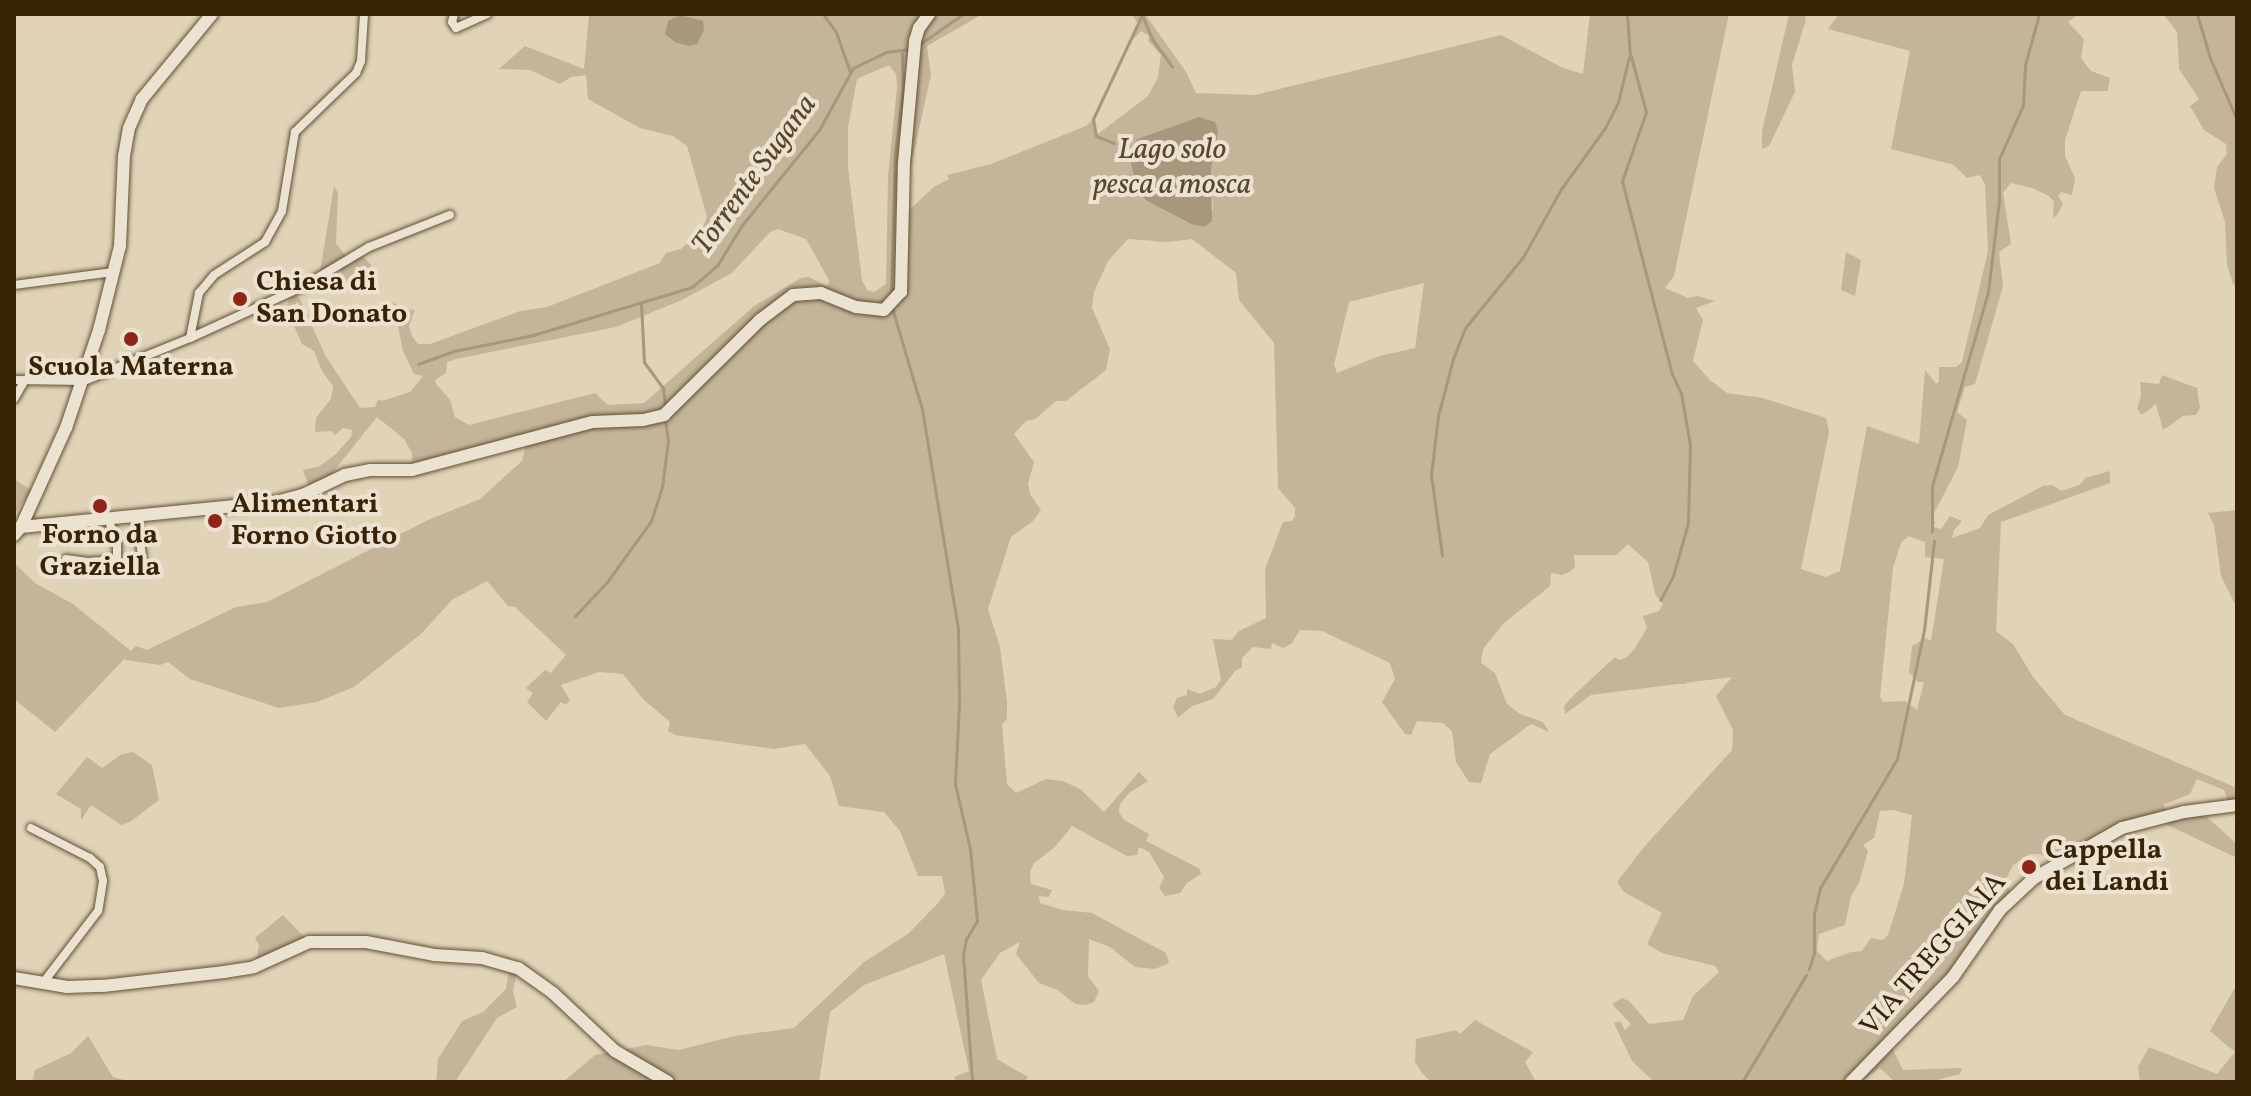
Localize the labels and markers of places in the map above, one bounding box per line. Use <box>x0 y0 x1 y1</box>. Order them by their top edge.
place label: Chiesa di San Donato <box>256 266 407 332</box>
marker: Chiesa di San Donato <box>231 290 249 308</box>
marker: Scuola Materna <box>122 330 140 348</box>
place label: Scuola Materna <box>28 351 234 385</box>
place label: Alimentari Forno Giotto <box>231 488 397 554</box>
marker: Forno da Graziella <box>91 497 109 515</box>
marker: Alimentari Forno Giotto <box>206 512 224 530</box>
place label: Forno da Graziella <box>40 519 160 585</box>
place label: Cappella dei Landi <box>2045 834 2169 900</box>
marker: Cappella dei Landi <box>2020 858 2038 876</box>

